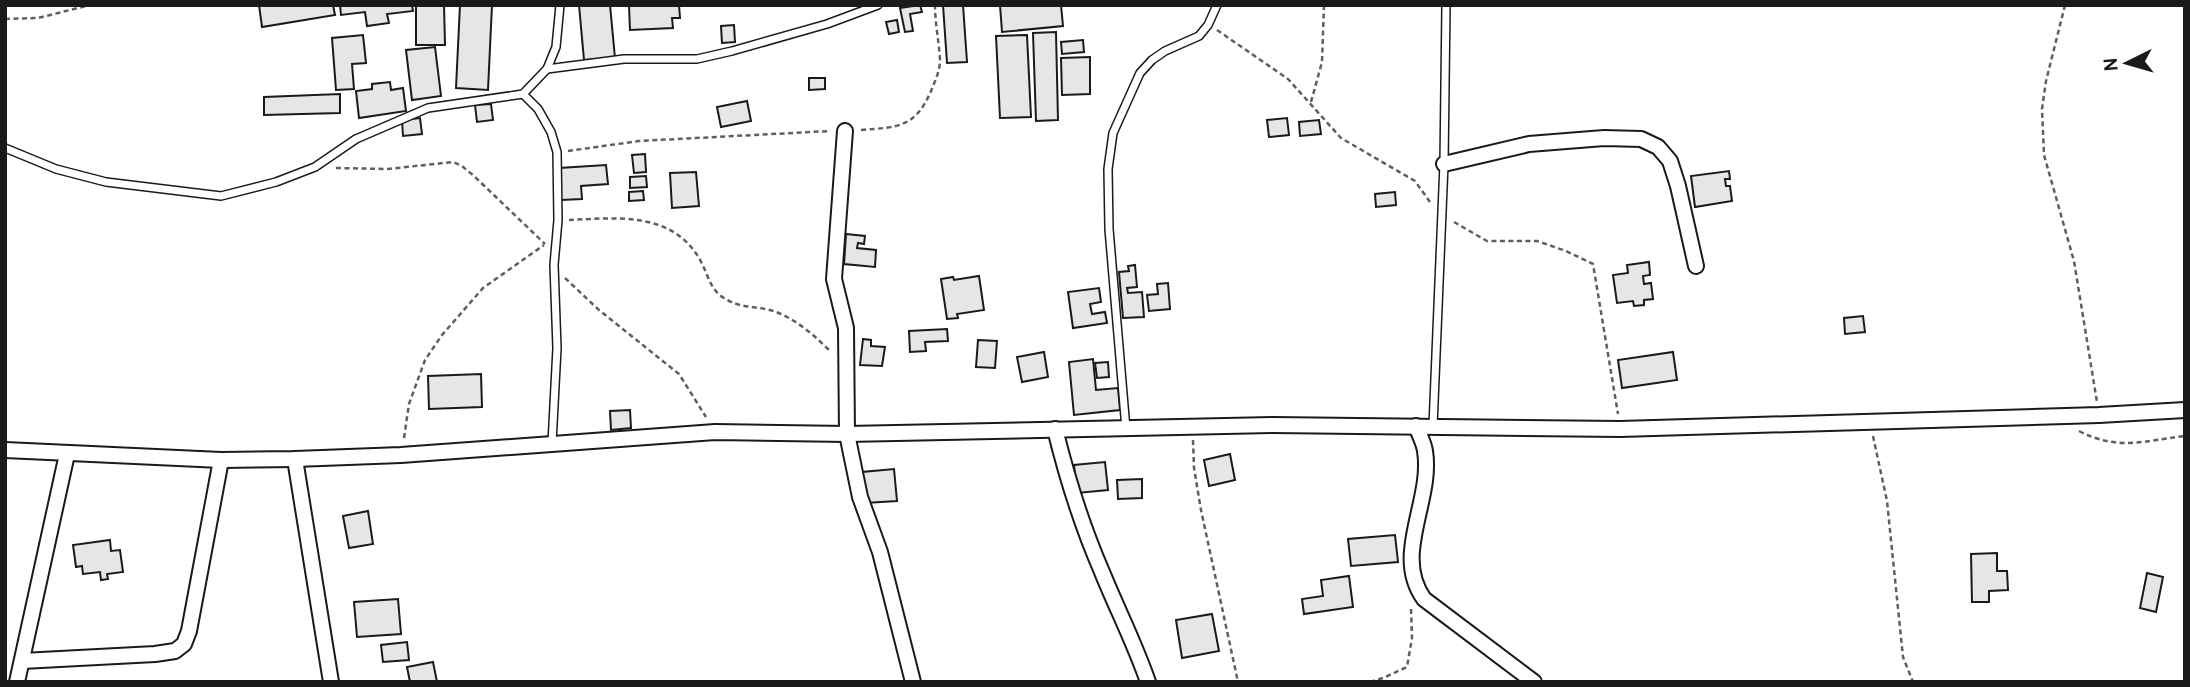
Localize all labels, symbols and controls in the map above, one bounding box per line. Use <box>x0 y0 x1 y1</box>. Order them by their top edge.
north arrow <box>2092 28 2162 98</box>
text: N <box>2100 56 2125 72</box>

